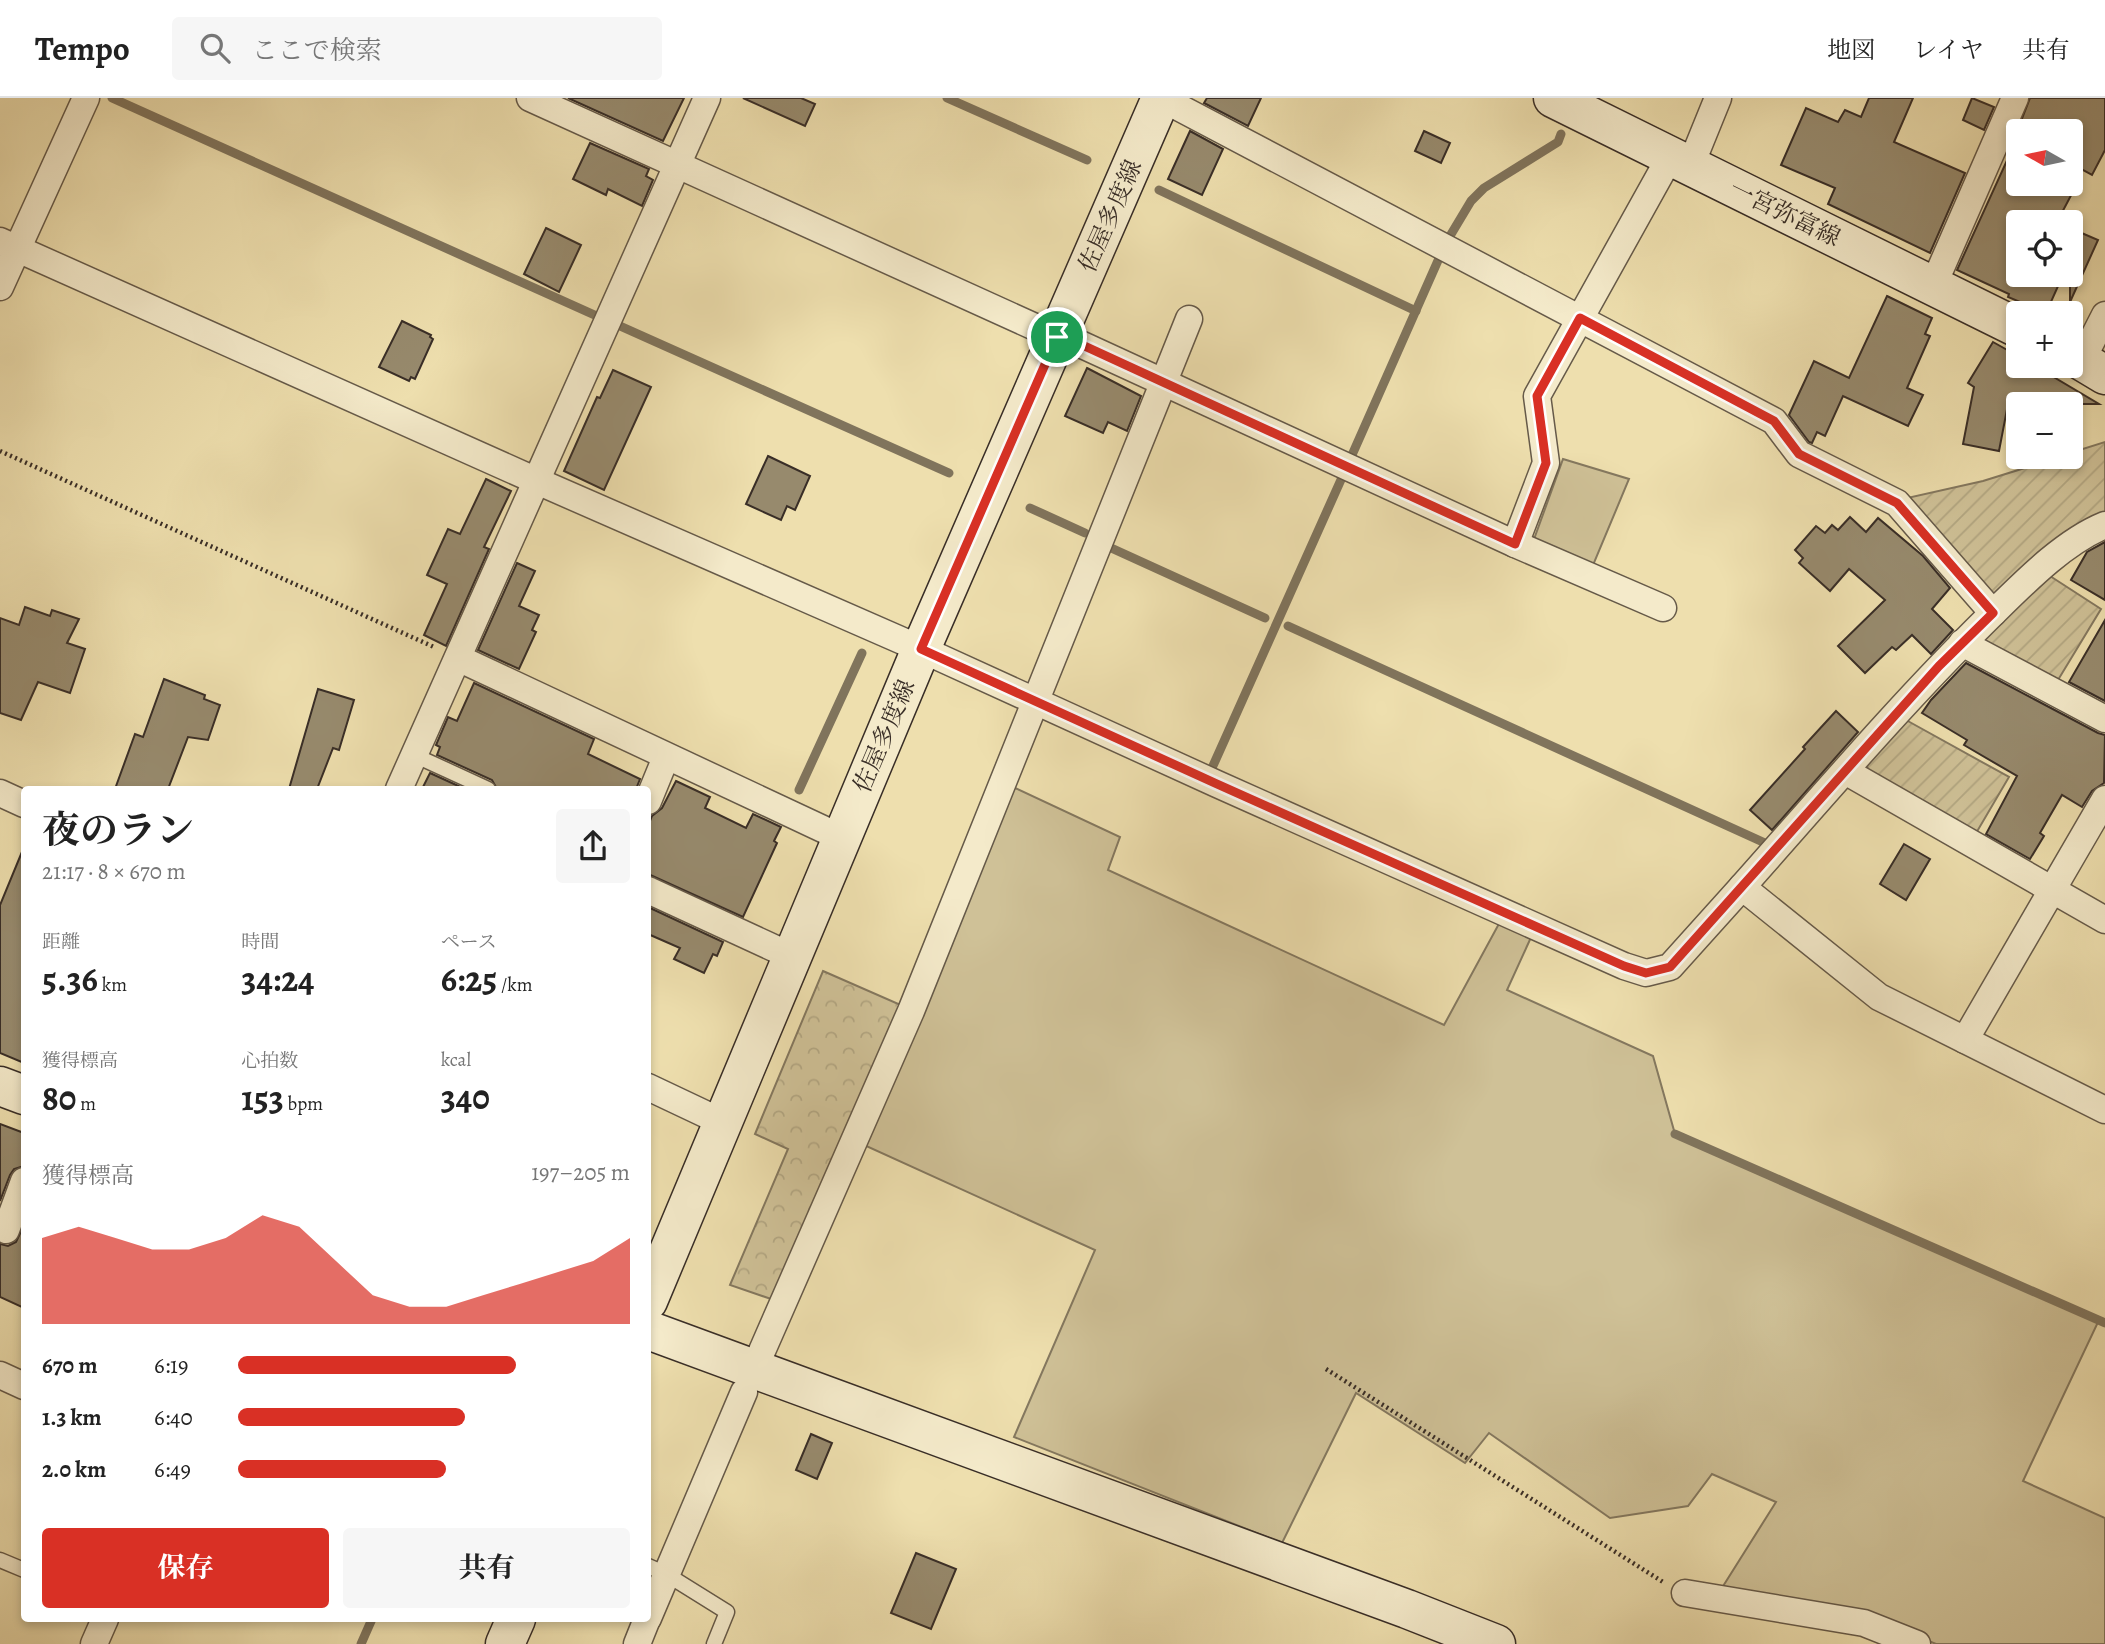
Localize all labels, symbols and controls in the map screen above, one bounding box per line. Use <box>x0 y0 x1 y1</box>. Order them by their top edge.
search box <box>172 17 662 80</box>
text: Tempo <box>35 26 130 71</box>
icon: search <box>196 29 234 67</box>
text: ここで検索 <box>252 33 382 68</box>
text: 地図 <box>1827 34 1875 66</box>
text: レイヤ <box>1913 34 1984 66</box>
text: 共有 <box>2022 34 2070 66</box>
north arrow <box>2006 119 2082 196</box>
map controls <box>2006 119 2083 469</box>
street label: 佐屋多度線 <box>1071 155 1149 277</box>
street label: 一宮弥富線 <box>1724 172 1846 254</box>
button: locate <box>2006 210 2083 287</box>
button: + <box>2006 301 2083 378</box>
pin <box>1027 307 1087 367</box>
icon: arrive <box>1038 318 1076 356</box>
button: − <box>2006 392 2083 469</box>
street label: 佐屋多度線 <box>846 675 922 797</box>
text: 夜のラン <box>42 804 194 856</box>
button: share <box>556 809 630 883</box>
text: 21:17 · 8 × 670 m <box>42 856 186 887</box>
text: 距離 <box>42 929 80 955</box>
text: 時間 <box>241 929 279 955</box>
text: ペース <box>441 929 497 955</box>
text: 5.36 <box>42 955 98 1003</box>
text: 34:24 <box>241 955 315 1003</box>
text: 6:25 <box>441 955 497 1003</box>
text: km <box>98 972 127 998</box>
text: /km <box>497 972 532 998</box>
text: kcal <box>441 1047 471 1073</box>
text: 獲得標高 <box>42 1048 118 1074</box>
text: 心拍数 <box>241 1048 298 1074</box>
text: 340 <box>441 1073 490 1121</box>
text: 80 <box>42 1074 76 1122</box>
text: 153 <box>241 1074 284 1122</box>
text: m <box>76 1091 96 1117</box>
text: bpm <box>284 1091 323 1117</box>
text: 197–205 m <box>531 1157 630 1188</box>
text: 獲得標高 <box>42 1160 134 1191</box>
text: 670 m <box>42 1350 97 1381</box>
text: 6:19 <box>154 1350 188 1381</box>
text: 1.3 km <box>42 1402 102 1433</box>
text: 6:40 <box>154 1402 193 1433</box>
text: 2.0 km <box>42 1454 106 1485</box>
text: 6:49 <box>154 1454 191 1485</box>
button: 保存 <box>42 1528 329 1608</box>
button: 共有 <box>343 1528 630 1608</box>

